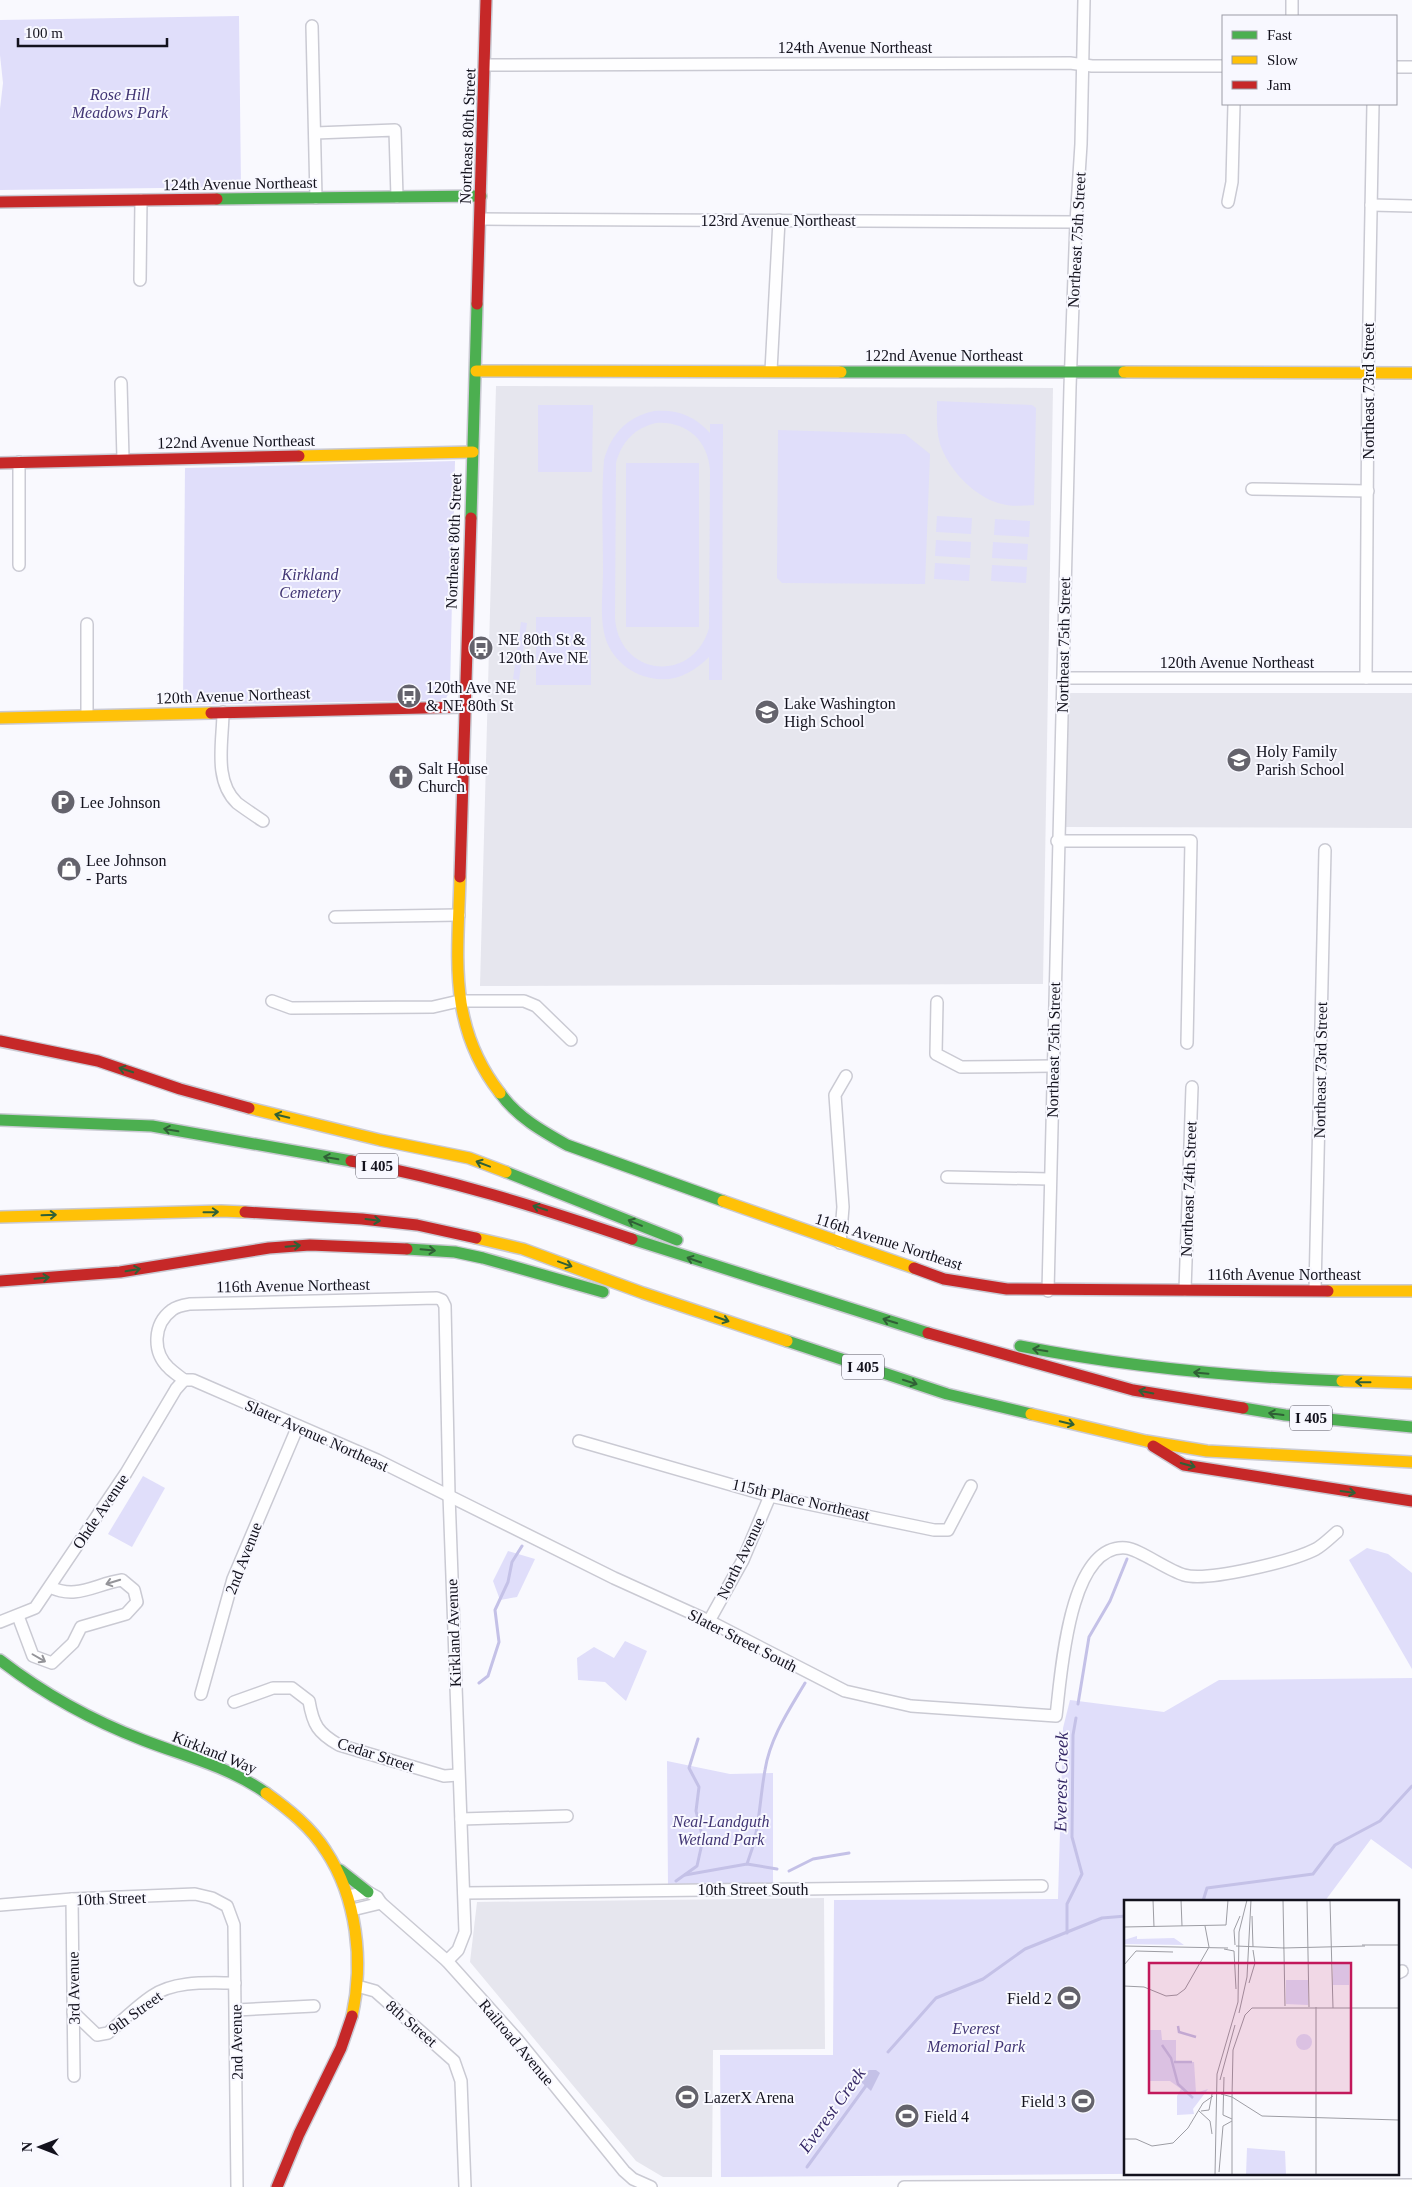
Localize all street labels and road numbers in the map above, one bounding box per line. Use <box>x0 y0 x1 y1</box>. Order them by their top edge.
street label: 124th Avenue Northeast <box>778 39 933 56</box>
street label: Northeast 80th Street <box>457 67 478 204</box>
street label: Northeast 75th Street <box>1064 171 1089 308</box>
street label: 124th Avenue Northeast <box>163 174 318 193</box>
street label: 123rd Avenue Northeast <box>700 212 856 229</box>
street label: Northeast 73rd Street <box>1360 322 1377 459</box>
street label: 122nd Avenue Northeast <box>865 347 1024 364</box>
street label: 122nd Avenue Northeast <box>157 432 316 451</box>
street label: Northeast 80th Street <box>443 472 464 609</box>
street label: Northeast 75th Street <box>1054 576 1073 713</box>
street label: 120th Avenue Northeast <box>1160 654 1315 671</box>
street label: 120th Avenue Northeast <box>156 684 311 707</box>
street label: Northeast 75th Street <box>1044 981 1063 1118</box>
street label: Northeast 73rd Street <box>1311 1001 1330 1139</box>
street label: Northeast 74th Street <box>1178 1120 1199 1257</box>
road number: I 405 <box>356 1154 398 1178</box>
street label: 116th Avenue Northeast <box>813 1210 965 1273</box>
street label: 116th Avenue Northeast <box>1207 1266 1361 1283</box>
street label: 116th Avenue Northeast <box>216 1276 371 1295</box>
road number: I 405 <box>842 1354 884 1380</box>
street label: Slater Avenue Northeast <box>242 1396 392 1475</box>
road number: I 405 <box>1290 1406 1332 1430</box>
street label: Ohde Avenue <box>69 1471 132 1552</box>
street label: 115th Place Northeast <box>730 1475 872 1524</box>
street label: North Avenue <box>713 1514 768 1602</box>
street label: 2nd Avenue <box>222 1520 265 1597</box>
street label: Kirkland Avenue <box>443 1578 464 1688</box>
street label: Slater Street South <box>685 1606 800 1675</box>
street label: Kirkland Way <box>170 1728 259 1778</box>
street label: Cedar Street <box>335 1734 417 1775</box>
street label: 10th Street South <box>697 1881 809 1898</box>
street label: 10th Street <box>76 1889 147 1908</box>
street label: 3rd Avenue <box>64 1951 83 2025</box>
street label: 9th Street <box>105 1987 166 2037</box>
street label: Railroad Avenue <box>476 1996 557 2089</box>
street label: 8th Street <box>383 1997 441 2050</box>
street label: 2nd Avenue <box>227 2004 246 2080</box>

